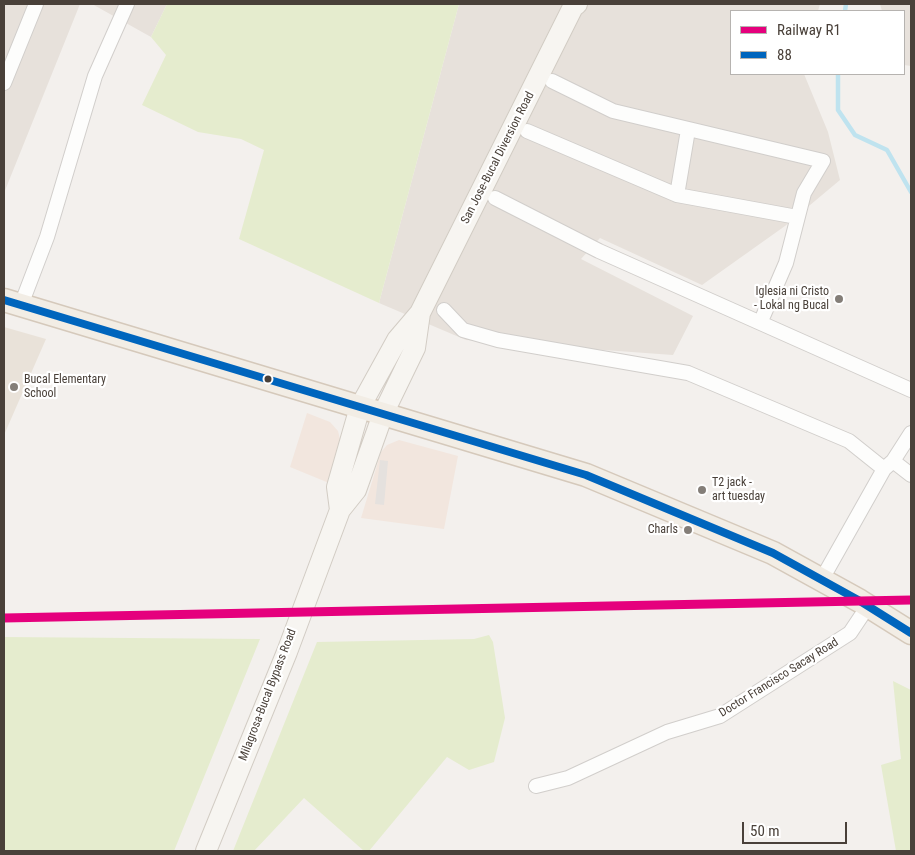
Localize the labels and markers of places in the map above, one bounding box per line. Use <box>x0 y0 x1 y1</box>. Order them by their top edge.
place label: Iglesia ni Cristo - Lokal ng Bucal <box>754 285 829 313</box>
marker: Iglesia ni Cristo - Lokal ng Bucal <box>833 293 845 305</box>
place label: Bucal Elementary School <box>24 373 106 401</box>
unlabelled marker <box>263 374 273 384</box>
marker: Bucal Elementary School <box>8 381 20 393</box>
place label: T2 jack - art tuesday <box>712 476 765 504</box>
marker: T2 jack - art tuesday <box>696 484 708 496</box>
place label: Charls <box>648 523 678 537</box>
marker: Charls <box>682 524 694 536</box>

